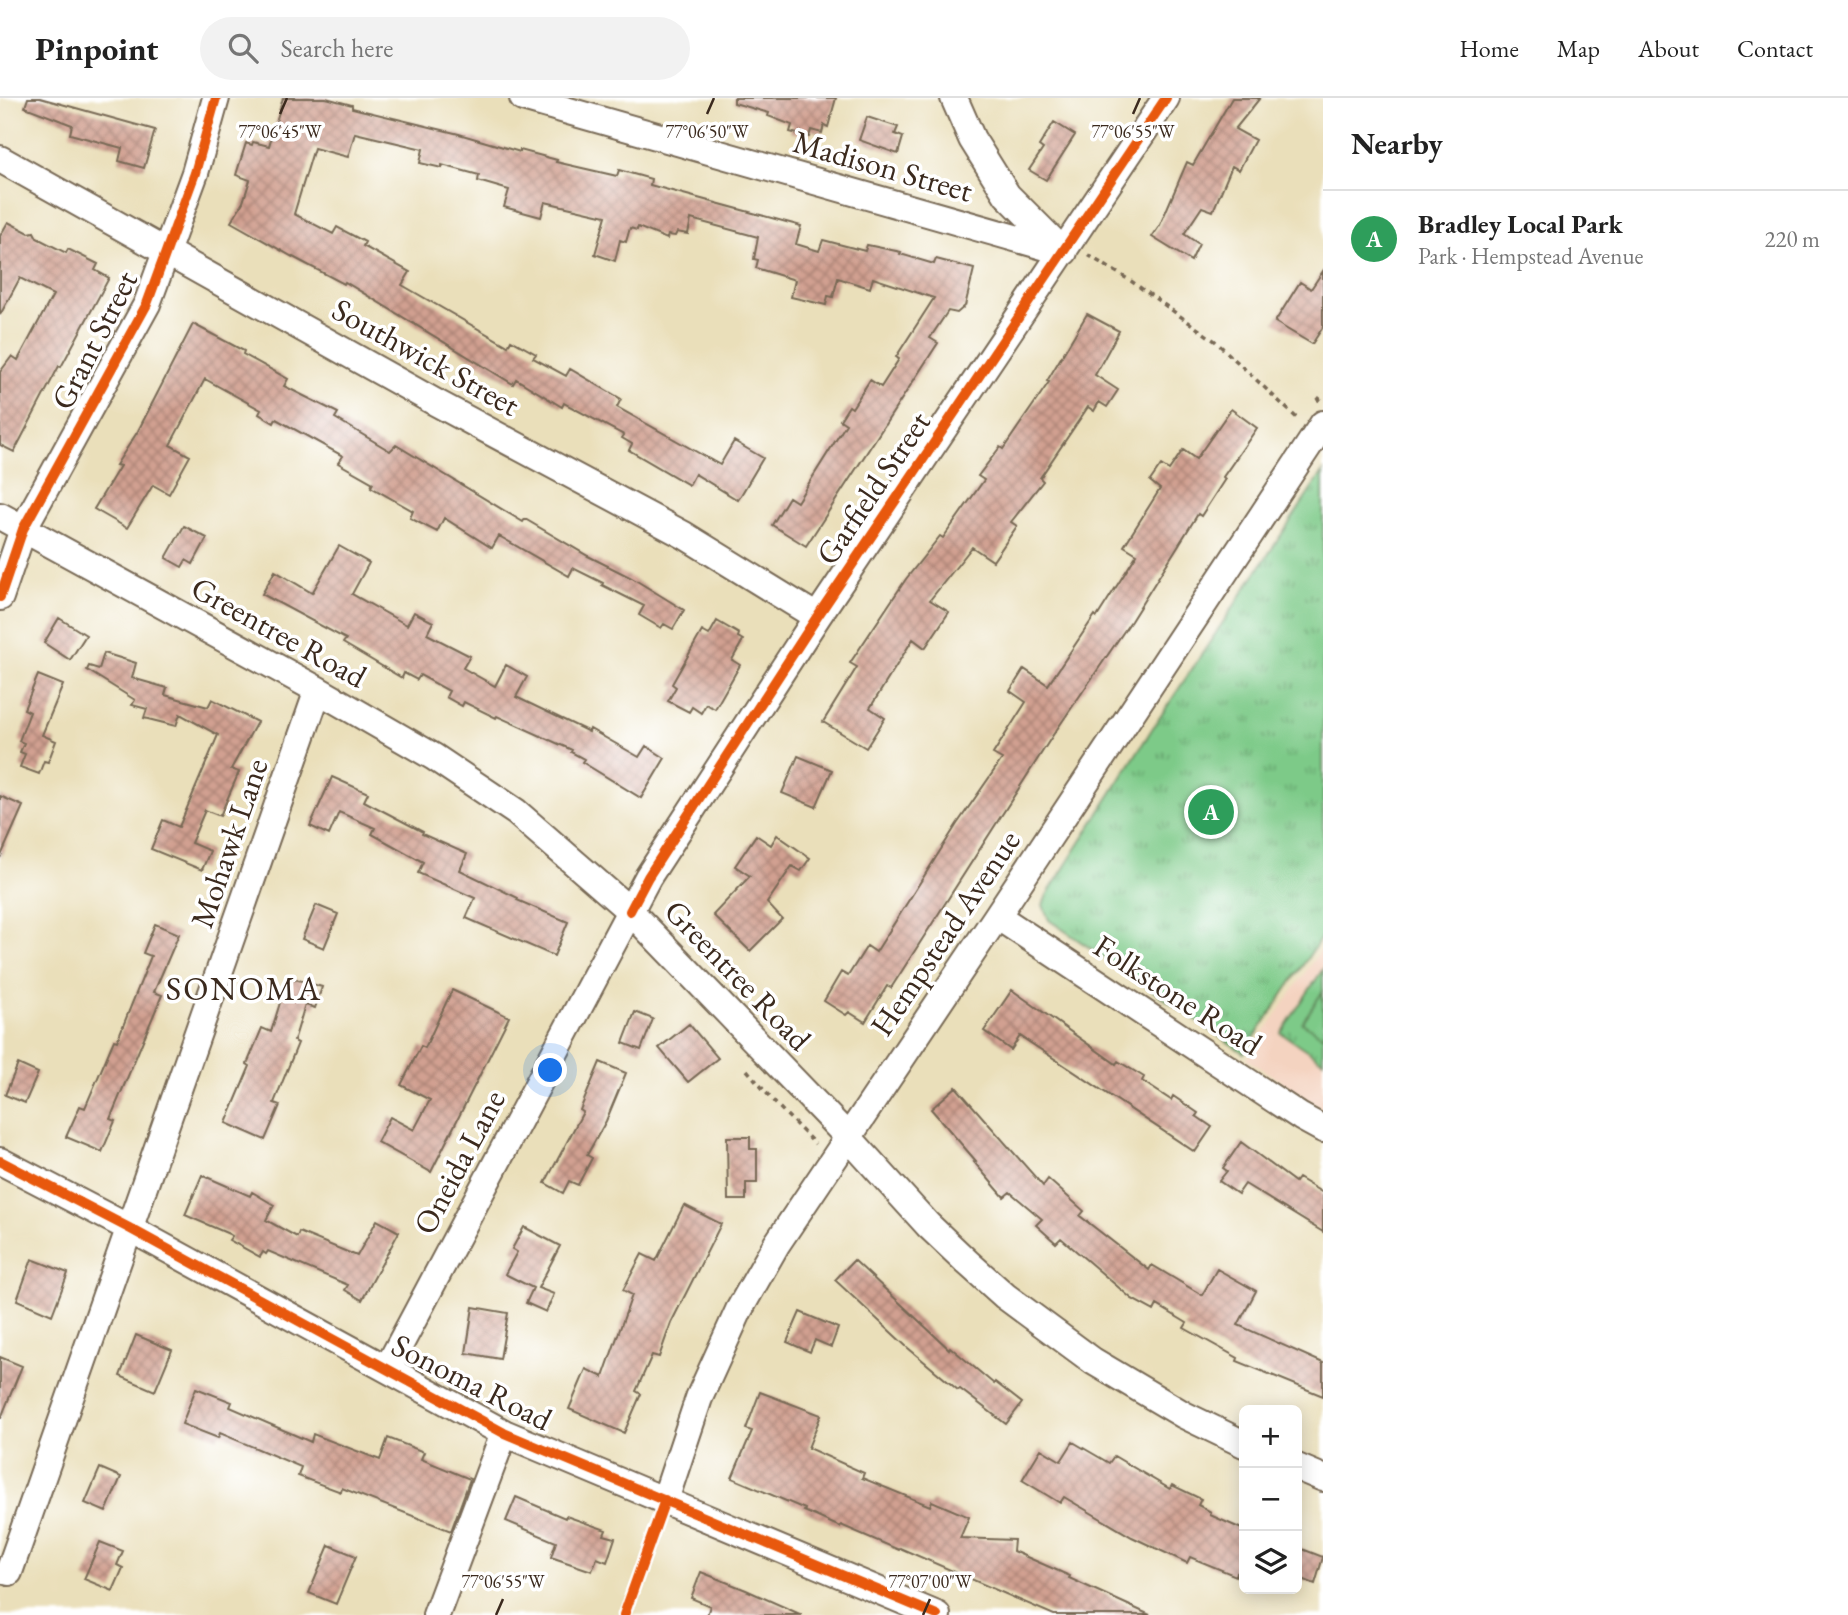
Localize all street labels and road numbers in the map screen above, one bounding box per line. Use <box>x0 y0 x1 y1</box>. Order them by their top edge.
street label: Madison Street <box>788 120 978 212</box>
street label: Grant Street <box>41 263 147 417</box>
street label: Southwick Street <box>325 288 527 426</box>
street label: Garfield Street <box>806 403 940 573</box>
street label: Greentree Road <box>184 567 375 698</box>
street label: Mohawk Lane <box>180 753 278 933</box>
street label: Hempstead Avenue <box>860 822 1030 1044</box>
street label: Greentree Road <box>655 891 821 1060</box>
street label: Folkstone Road <box>1086 925 1271 1065</box>
street label: Oneida Lane <box>403 1082 515 1242</box>
street label: Sonoma Road <box>385 1324 560 1441</box>

